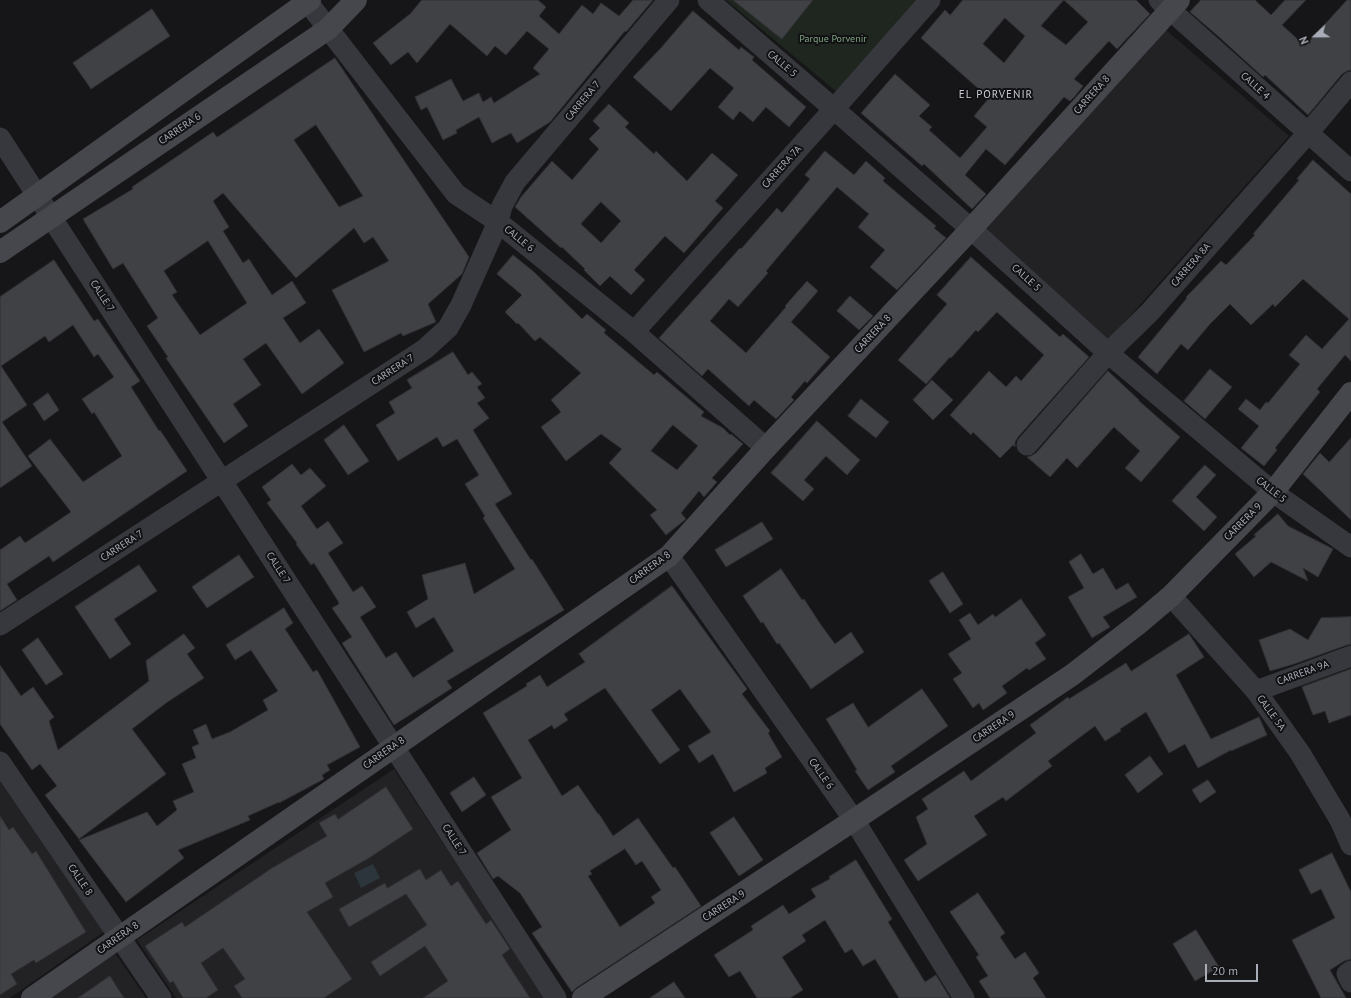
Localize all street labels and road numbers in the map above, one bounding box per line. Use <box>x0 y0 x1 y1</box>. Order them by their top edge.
street label: CALLE 5 <box>765 48 799 80</box>
street label: CALLE 4 <box>1238 70 1272 102</box>
street label: CARRERA 8 <box>1071 73 1113 117</box>
street label: CARRERA 7 <box>563 79 603 123</box>
street label: CARRERA 6 <box>157 111 203 147</box>
street label: CARRERA 7A <box>760 143 804 191</box>
street label: CALLE 6 <box>502 223 536 255</box>
street label: CARRERA 8A <box>1169 241 1213 289</box>
street label: CALLE 5 <box>1009 262 1043 294</box>
street label: CALLE 7 <box>87 278 117 314</box>
street label: CARRERA 8 <box>852 312 894 356</box>
street label: CARRERA 7 <box>370 352 416 388</box>
street label: CALLE 5 <box>1253 474 1289 506</box>
street label: CARRERA 9 <box>1222 501 1264 543</box>
street label: CARRERA 7 <box>99 528 145 564</box>
street label: CARRERA 8 <box>627 549 673 587</box>
street label: CALLE 7 <box>263 550 293 586</box>
street label: CARRERA 9A <box>1276 658 1330 688</box>
street label: CALLE 5A <box>1254 693 1288 733</box>
street label: CARRERA 9 <box>971 709 1017 745</box>
street label: CARRERA 8 <box>361 734 407 772</box>
street label: CALLE 6 <box>806 756 836 792</box>
street label: CALLE 7 <box>439 822 469 858</box>
street label: CALLE 8 <box>65 862 95 898</box>
street label: CARRERA 9 <box>701 888 747 924</box>
street label: CARRERA 8 <box>95 919 141 957</box>

